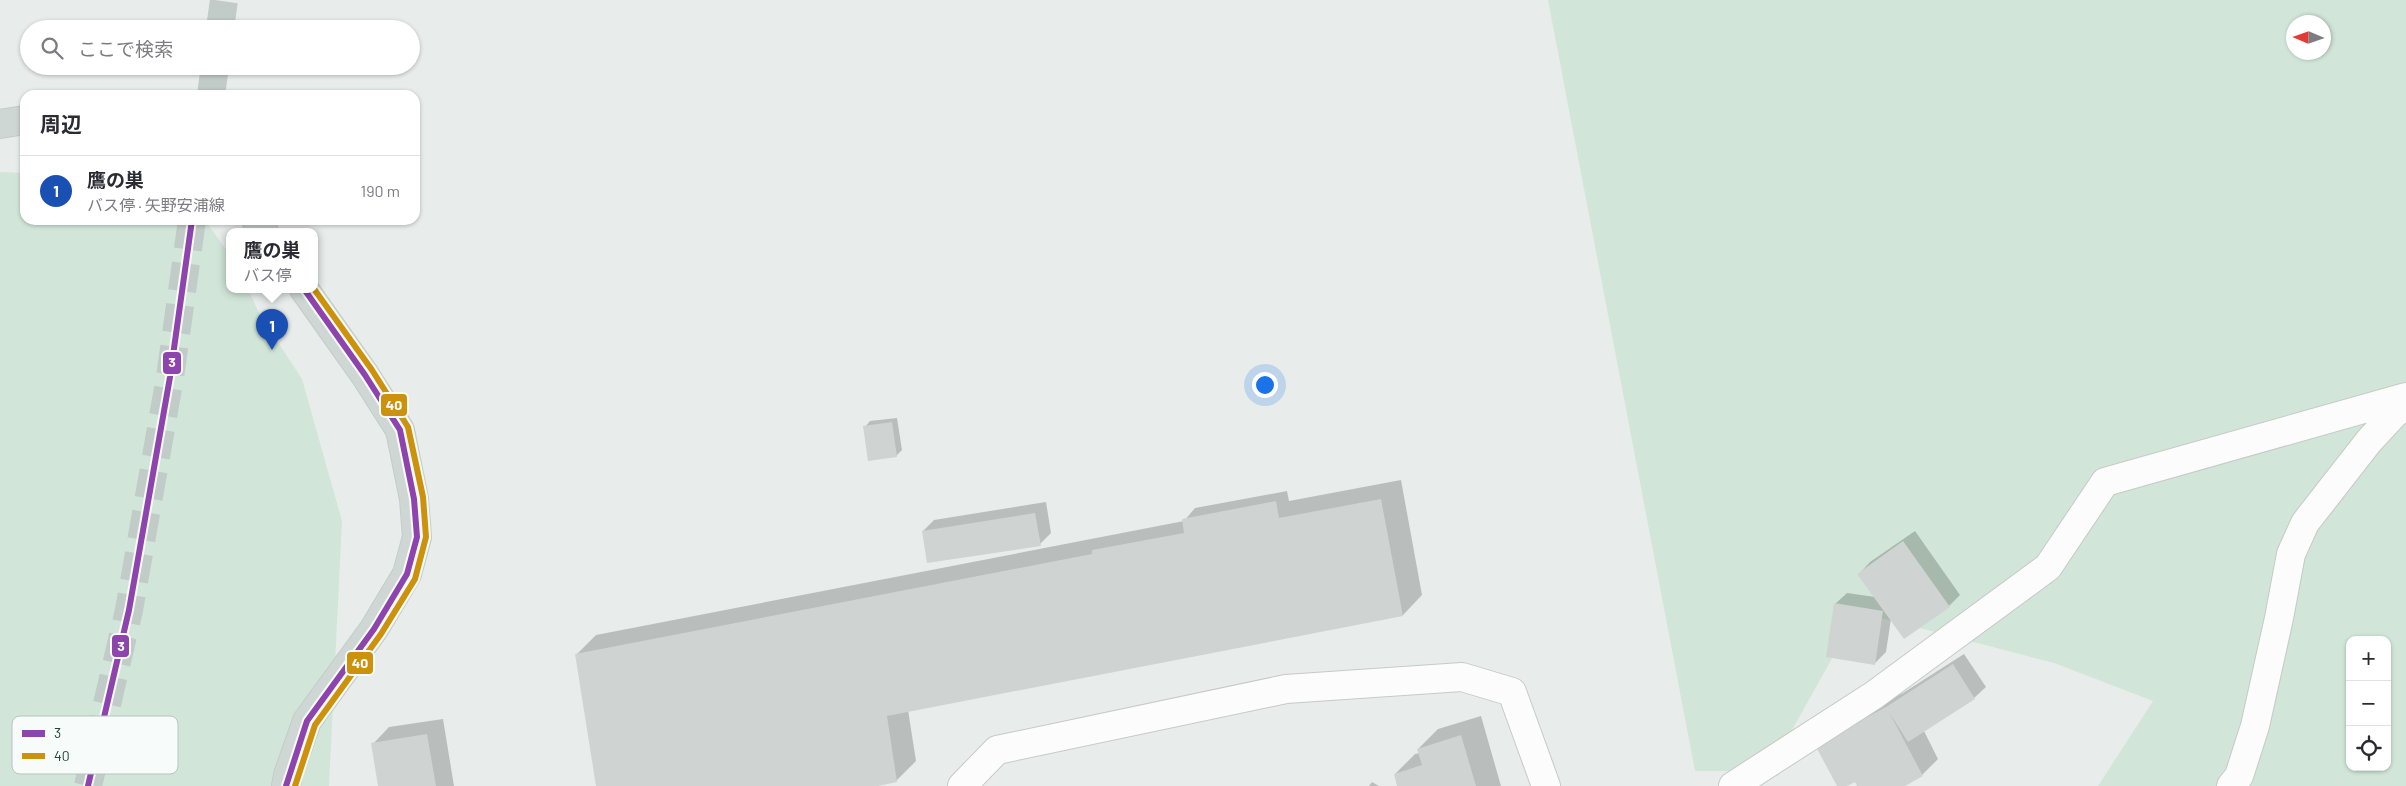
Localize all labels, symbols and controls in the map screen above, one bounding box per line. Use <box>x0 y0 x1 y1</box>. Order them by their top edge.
north arrow <box>2286 15 2331 60</box>
search box <box>20 20 420 75</box>
icon: search <box>38 34 66 62</box>
text: ここで検索 <box>78 37 173 60</box>
text: 周辺 <box>40 111 82 136</box>
text: 鷹の巣 <box>87 168 144 191</box>
text: 1 <box>53 181 59 200</box>
text: 190 m <box>361 181 400 200</box>
text: バス停 · 矢野安浦線 <box>87 195 225 214</box>
popup <box>226 228 318 293</box>
text: 鷹の巣 <box>243 238 301 261</box>
text: バス停 <box>243 265 292 284</box>
pin: 1 <box>256 309 288 350</box>
line badge: 3 <box>162 351 182 375</box>
text: 3 <box>168 353 176 370</box>
your location <box>1252 372 1278 398</box>
line badge: 40 <box>380 393 408 417</box>
text: 40 <box>386 396 402 413</box>
line badge: 3 <box>111 634 130 658</box>
map controls <box>2346 636 2391 771</box>
button: + <box>2346 636 2391 681</box>
text: 3 <box>117 637 125 654</box>
line badge: 40 <box>346 651 374 675</box>
text: 40 <box>352 654 368 671</box>
button: − <box>2346 681 2391 726</box>
legend <box>12 716 178 774</box>
text: 3 <box>54 724 61 741</box>
button: locate <box>2346 726 2391 771</box>
text: 40 <box>54 747 70 764</box>

